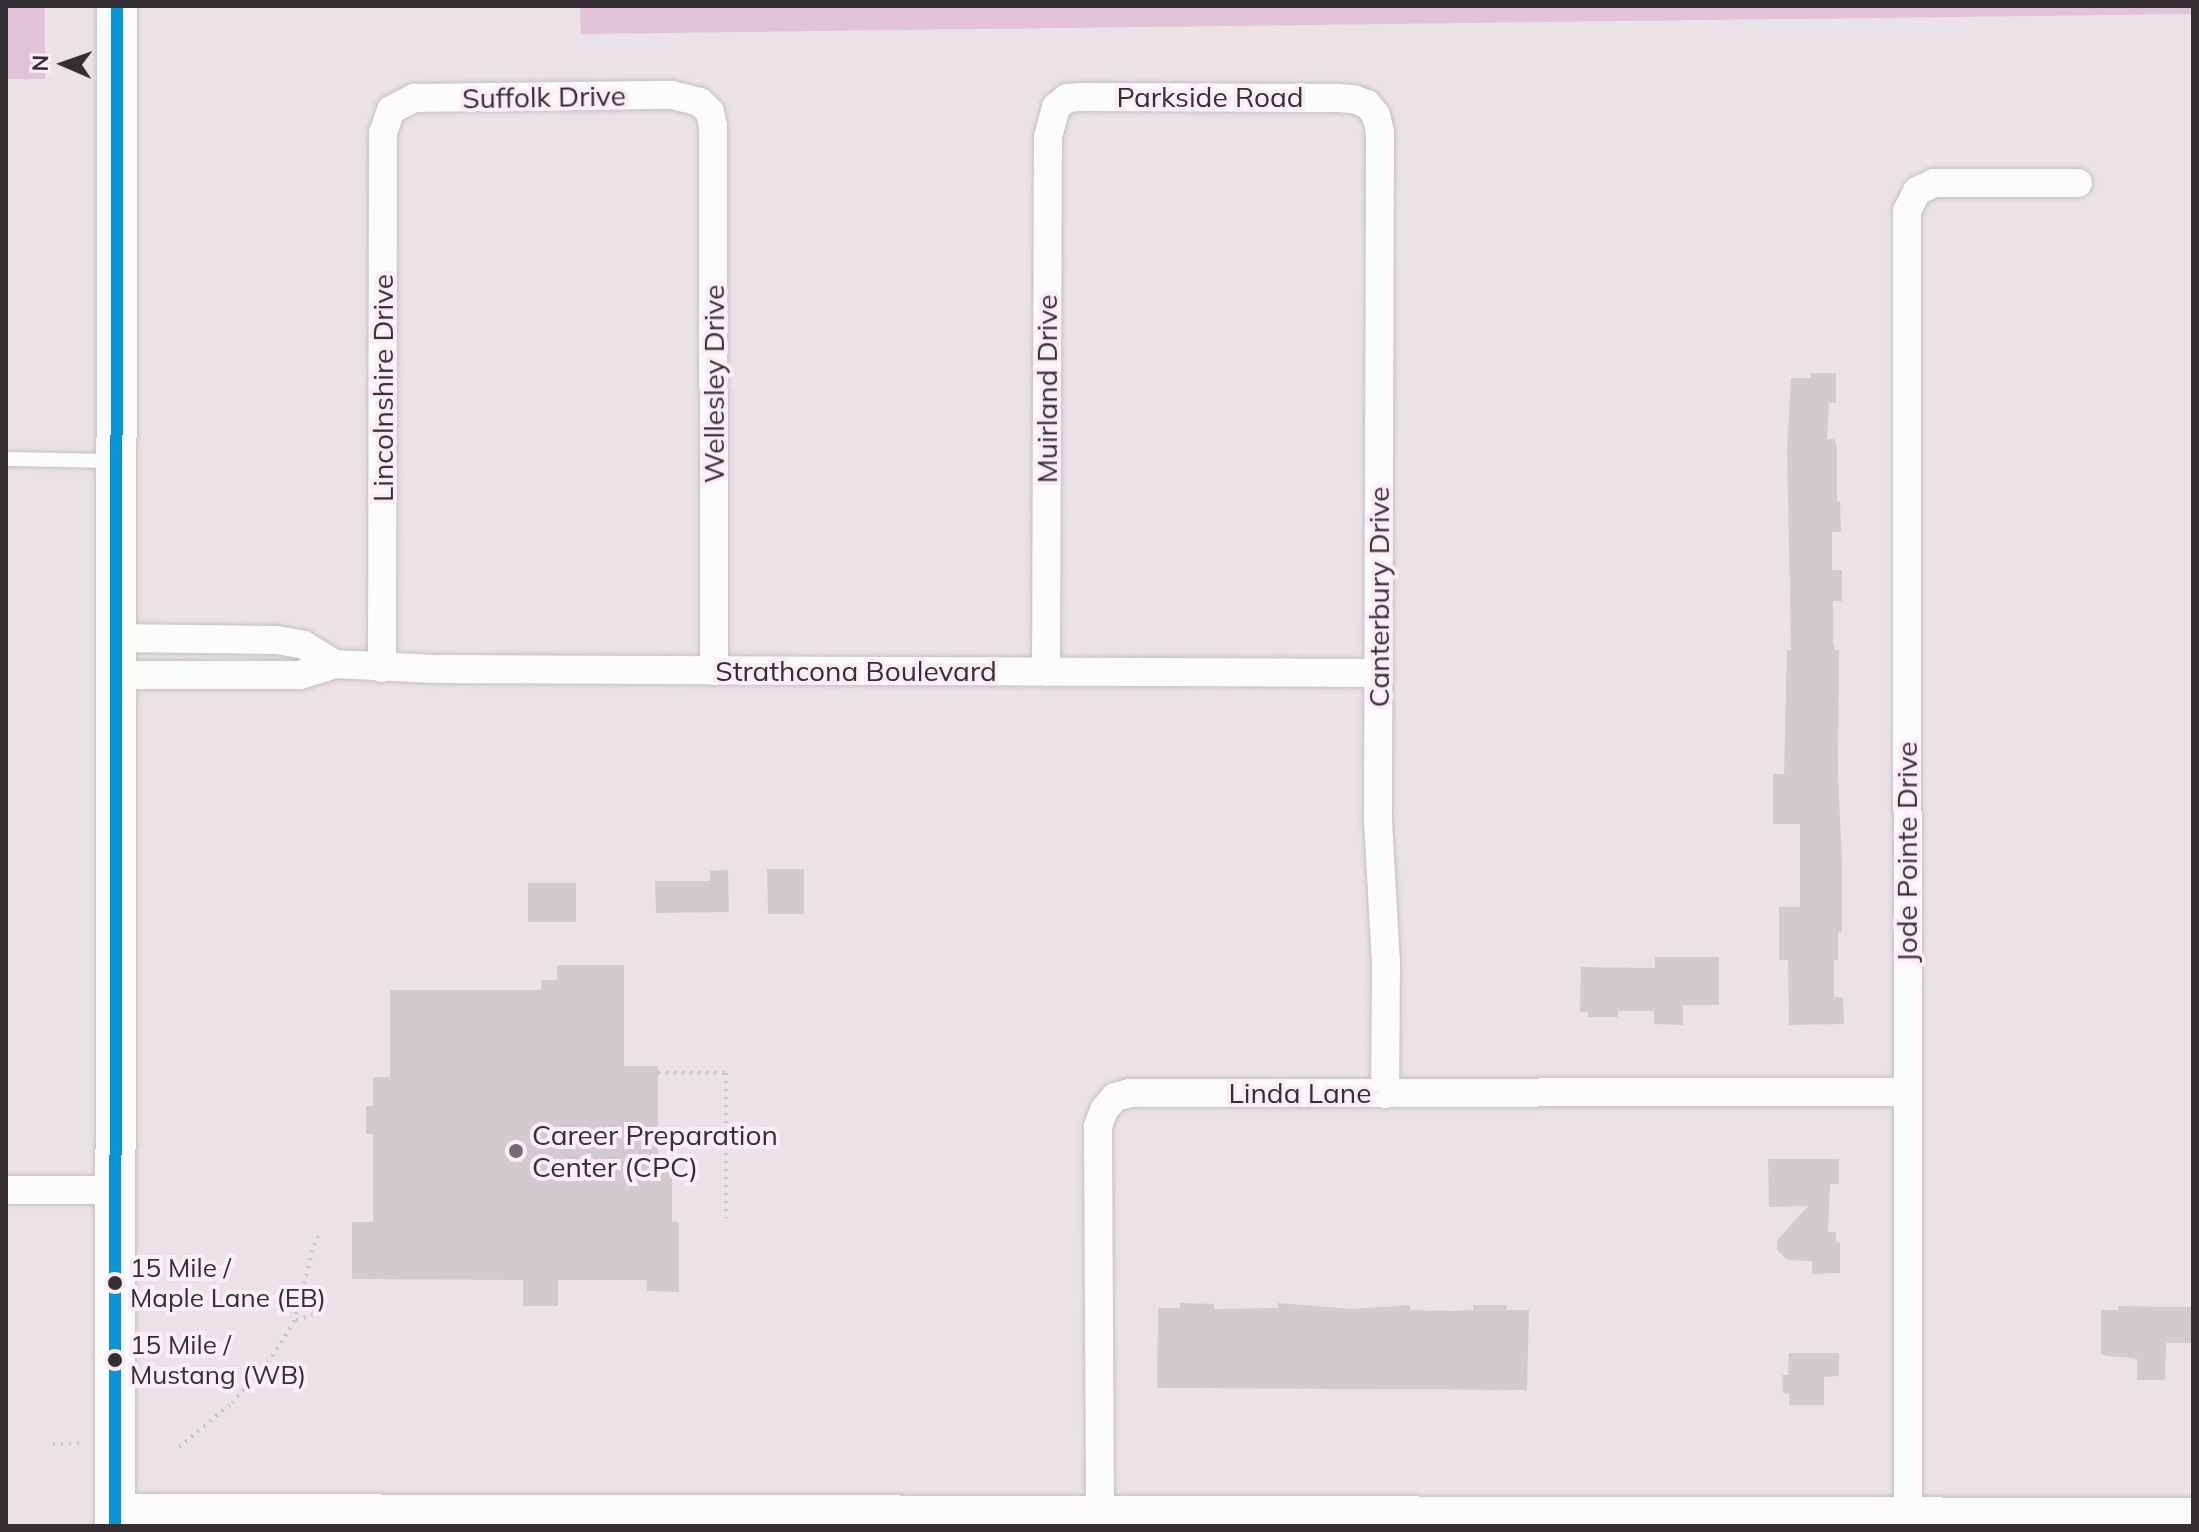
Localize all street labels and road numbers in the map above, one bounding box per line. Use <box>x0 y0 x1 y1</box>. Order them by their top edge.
street label: Suffolk Drive <box>462 79 626 115</box>
street label: Parkside Road <box>1116 80 1304 114</box>
street label: Lincolnshire Drive <box>366 274 400 502</box>
street label: Wellesley Drive <box>697 285 731 483</box>
street label: Muirland Drive <box>1030 295 1064 483</box>
street label: Canterbury Drive <box>1362 487 1396 707</box>
street label: Strathcona Boulevard <box>715 654 997 688</box>
street label: Jode Pointe Drive <box>1890 741 1924 963</box>
street label: Linda Lane <box>1229 1076 1371 1110</box>

